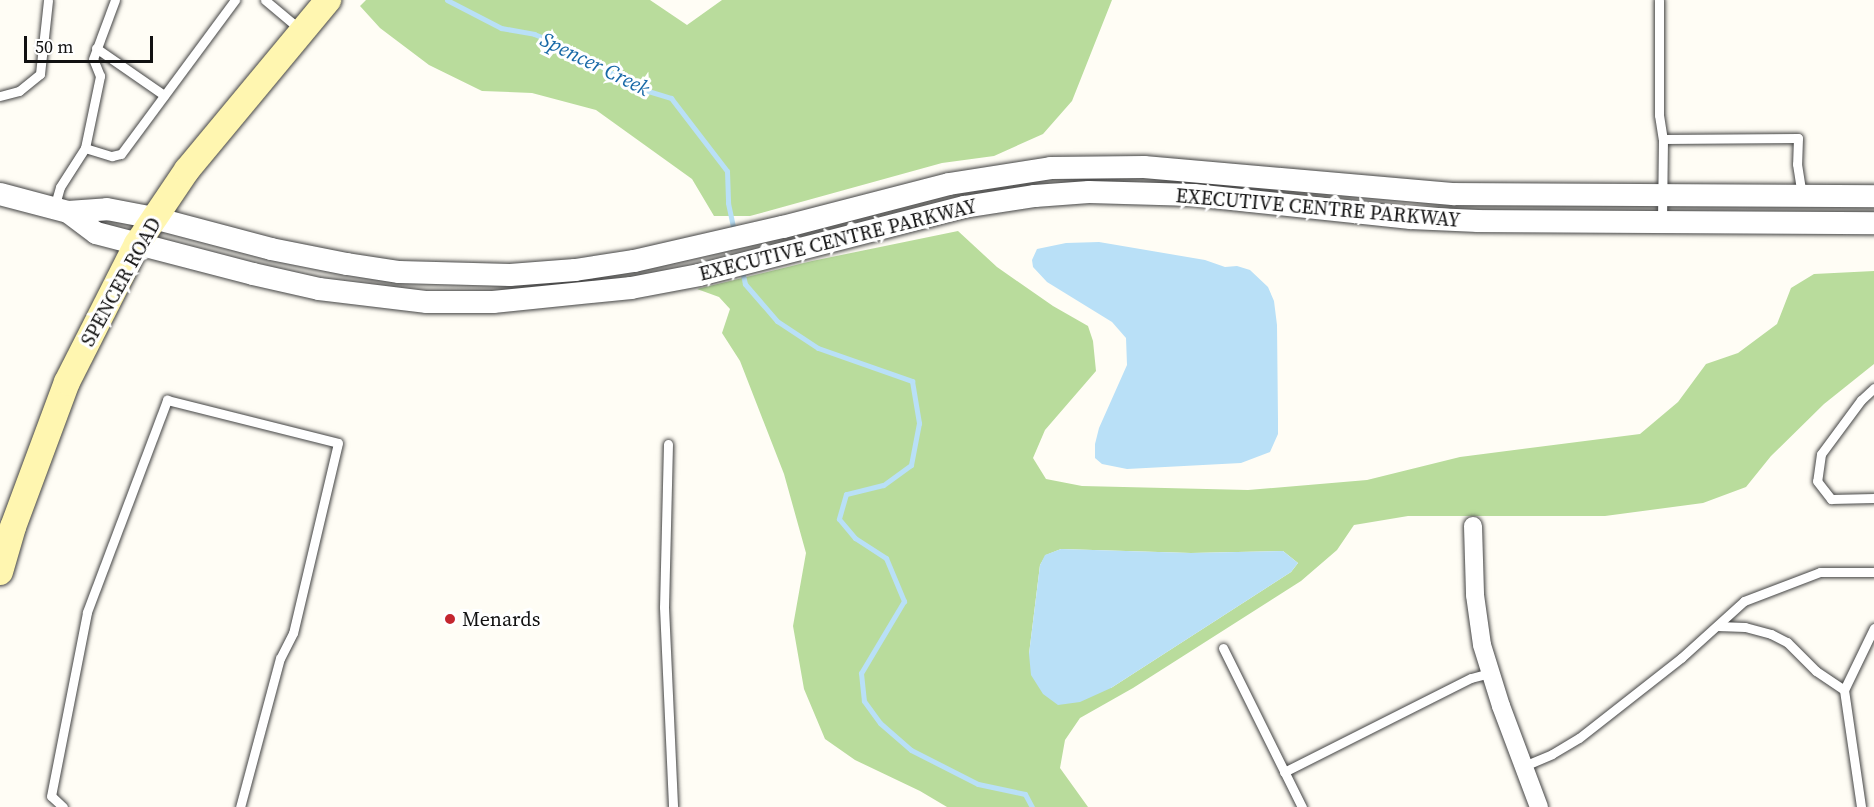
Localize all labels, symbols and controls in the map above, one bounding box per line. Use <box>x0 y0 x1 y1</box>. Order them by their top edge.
scale bar <box>27 24 156 62</box>
water label: Spencer Creek <box>536 27 654 101</box>
text: 50 m <box>35 34 73 59</box>
street label: EXECUTIVE CENTRE PARKWAY <box>1175 184 1461 232</box>
street label: EXECUTIVE CENTRE PARKWAY <box>696 194 980 286</box>
street label: SPENCER ROAD <box>76 213 166 351</box>
place label: Menards <box>462 607 540 631</box>
marker: Menards <box>443 612 457 626</box>

